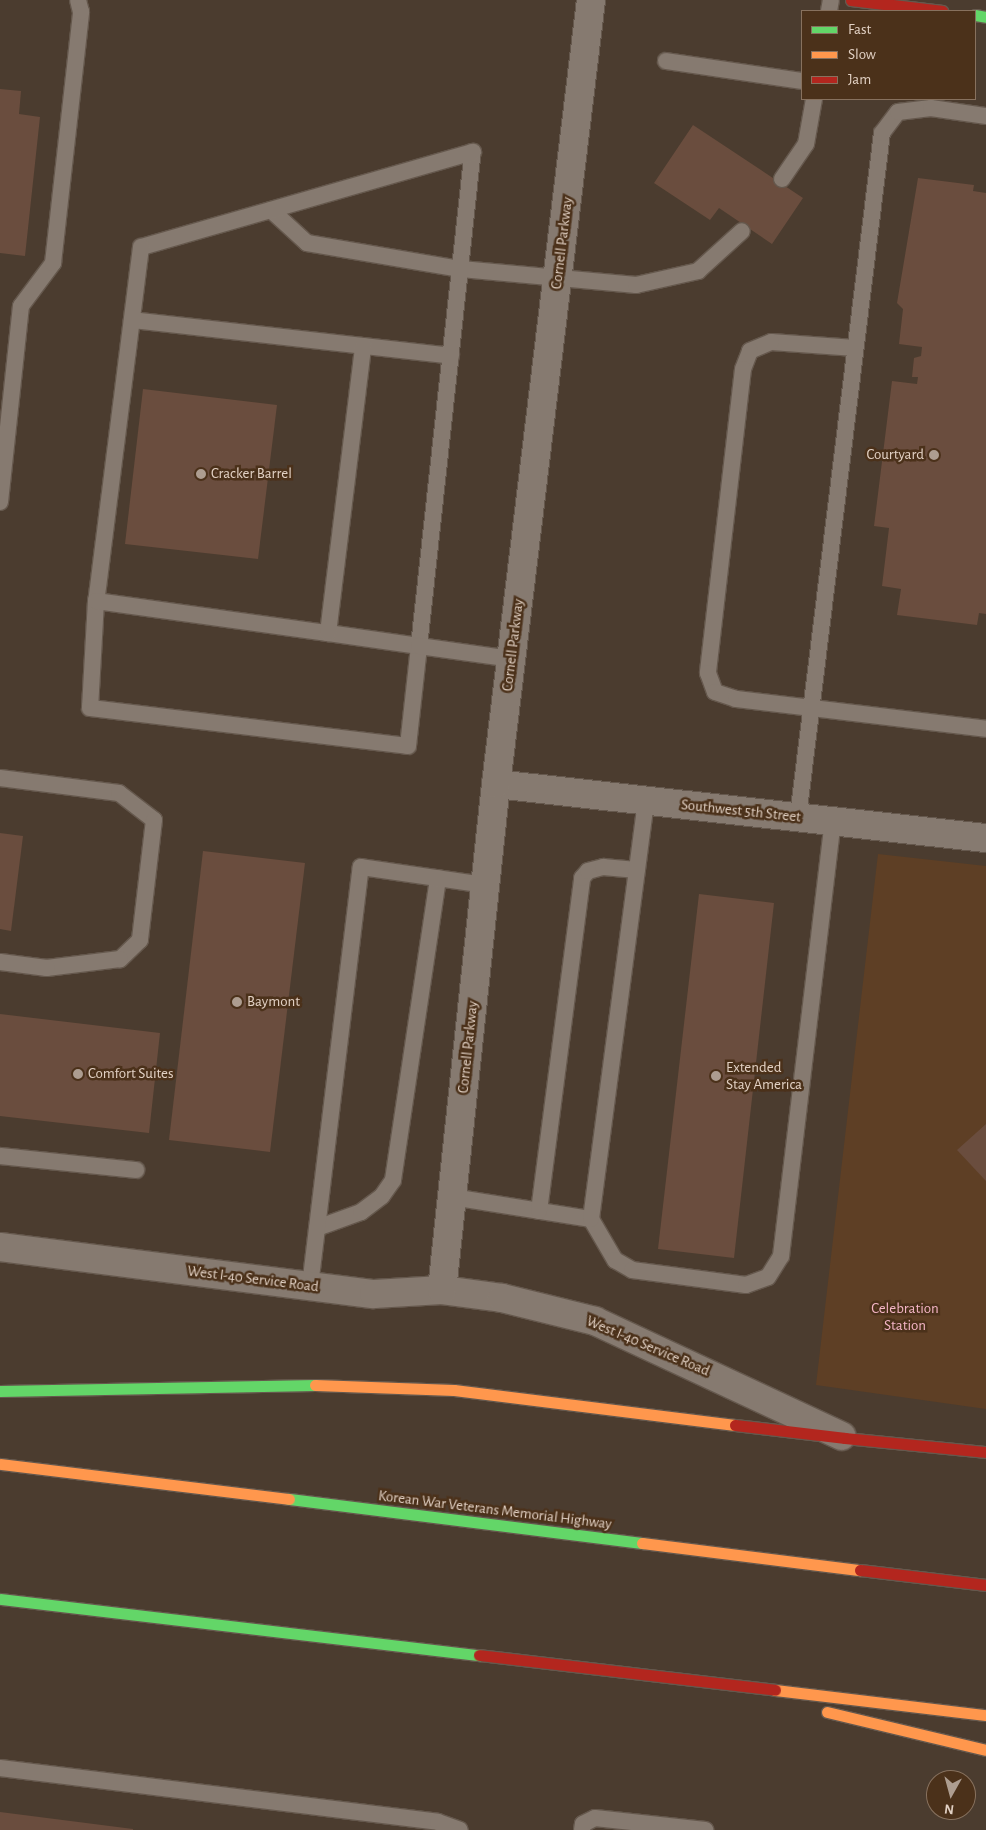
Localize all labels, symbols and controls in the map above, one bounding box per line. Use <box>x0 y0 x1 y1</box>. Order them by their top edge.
legend <box>801 10 976 100</box>
text: Fast <box>848 22 871 37</box>
text: Slow <box>848 47 876 62</box>
text: Jam <box>848 72 871 87</box>
street label: Cornell Parkway <box>547 196 577 290</box>
place label: Courtyard <box>866 446 924 464</box>
marker: Courtyard <box>928 449 940 461</box>
place label: Cracker Barrel <box>211 465 292 483</box>
marker: Cracker Barrel <box>195 468 207 480</box>
street label: Cornell Parkway <box>498 598 528 692</box>
street label: Southwest 5th Street <box>680 796 802 826</box>
place label: Baymont <box>247 993 300 1011</box>
marker: Baymont <box>231 996 243 1008</box>
street label: Cornell Parkway <box>454 1000 482 1094</box>
place label: Extended Stay America <box>726 1058 802 1093</box>
place label: Comfort Suites <box>88 1065 174 1083</box>
marker: Comfort Suites <box>72 1068 84 1080</box>
marker: Extended Stay America <box>710 1070 722 1082</box>
street label: West I-40 Service Road <box>186 1262 320 1296</box>
park label: Celebration Station <box>871 1299 939 1334</box>
street label: West I-40 Service Road <box>584 1312 712 1380</box>
street label: Korean War Veterans Memorial Highway <box>377 1487 613 1533</box>
north arrow <box>926 1770 976 1820</box>
text: N <box>944 1801 955 1816</box>

